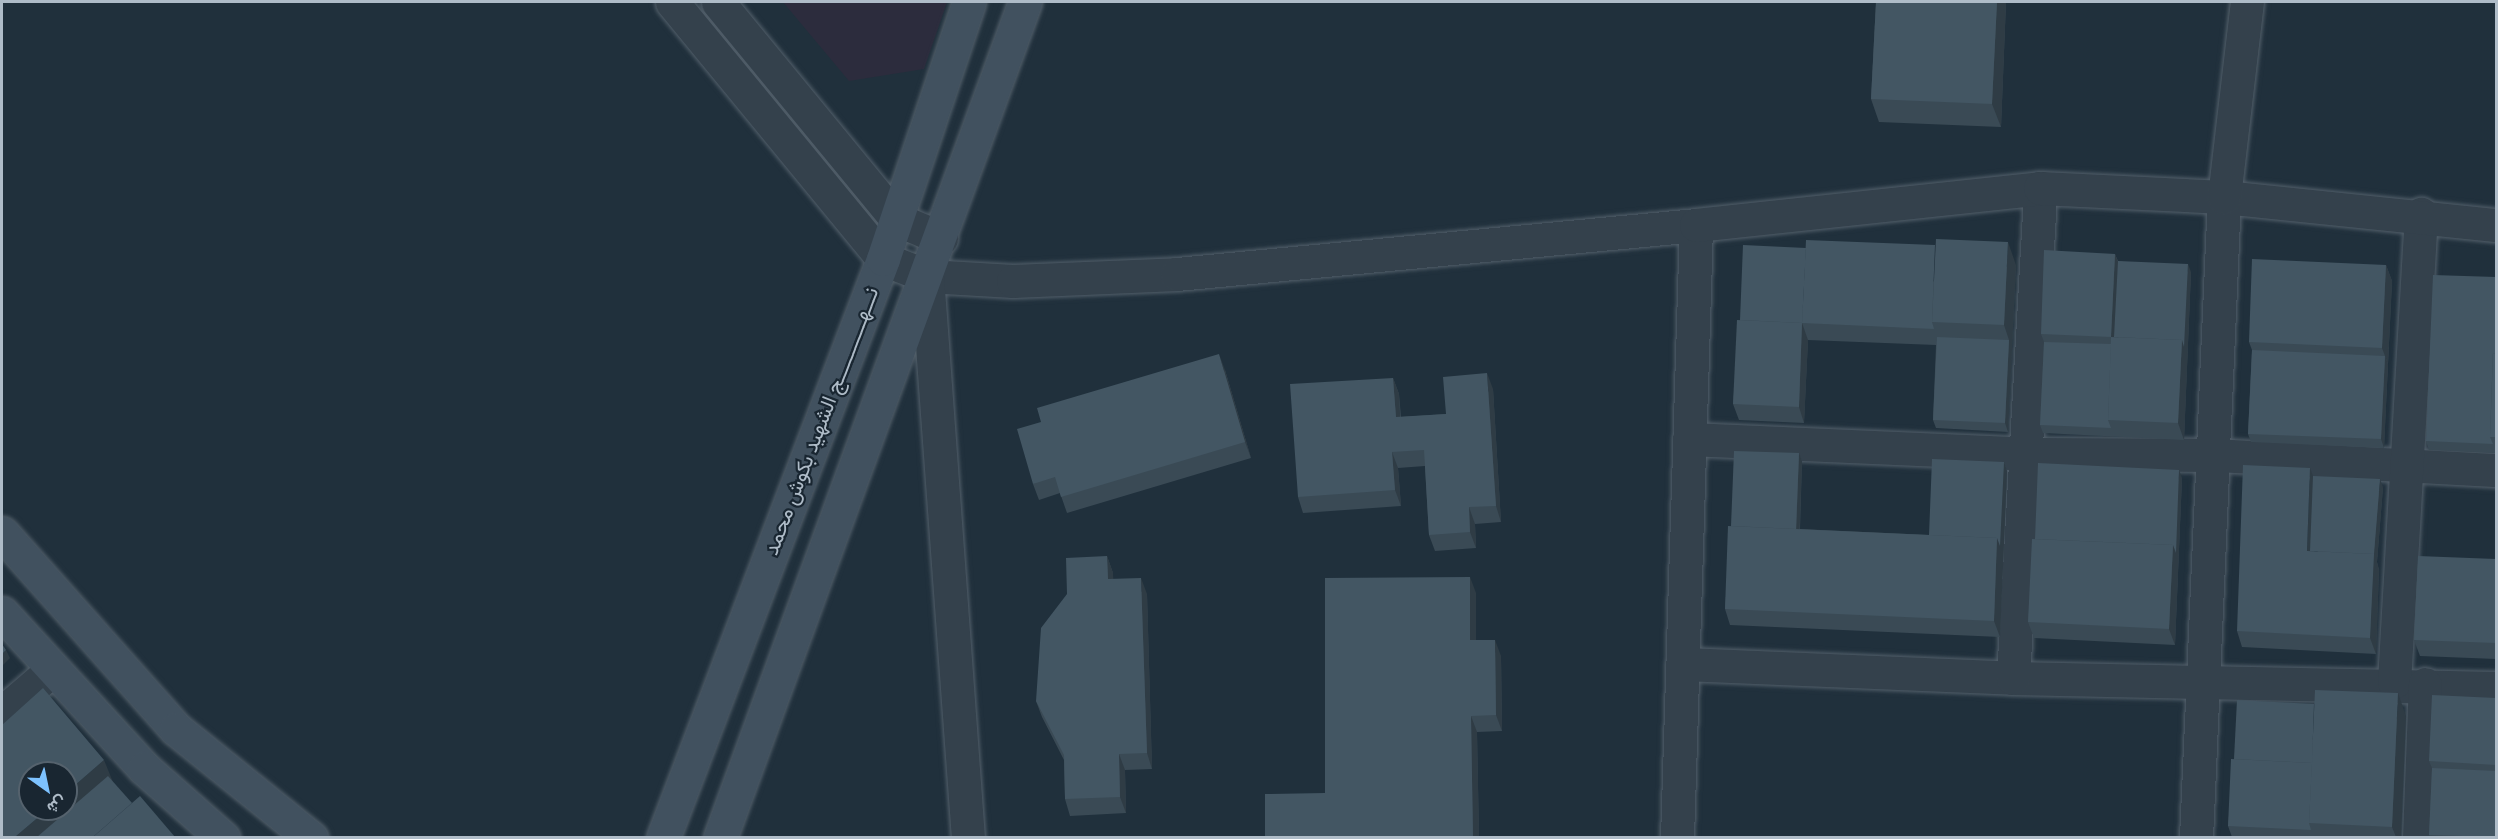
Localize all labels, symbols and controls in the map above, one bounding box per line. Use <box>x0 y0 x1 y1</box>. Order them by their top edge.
street label: نـــهـــــــــــج الشهيد بكوش محمد <box>758 283 884 559</box>
north arrow <box>18 761 78 821</box>
text: ش <box>44 792 70 818</box>

